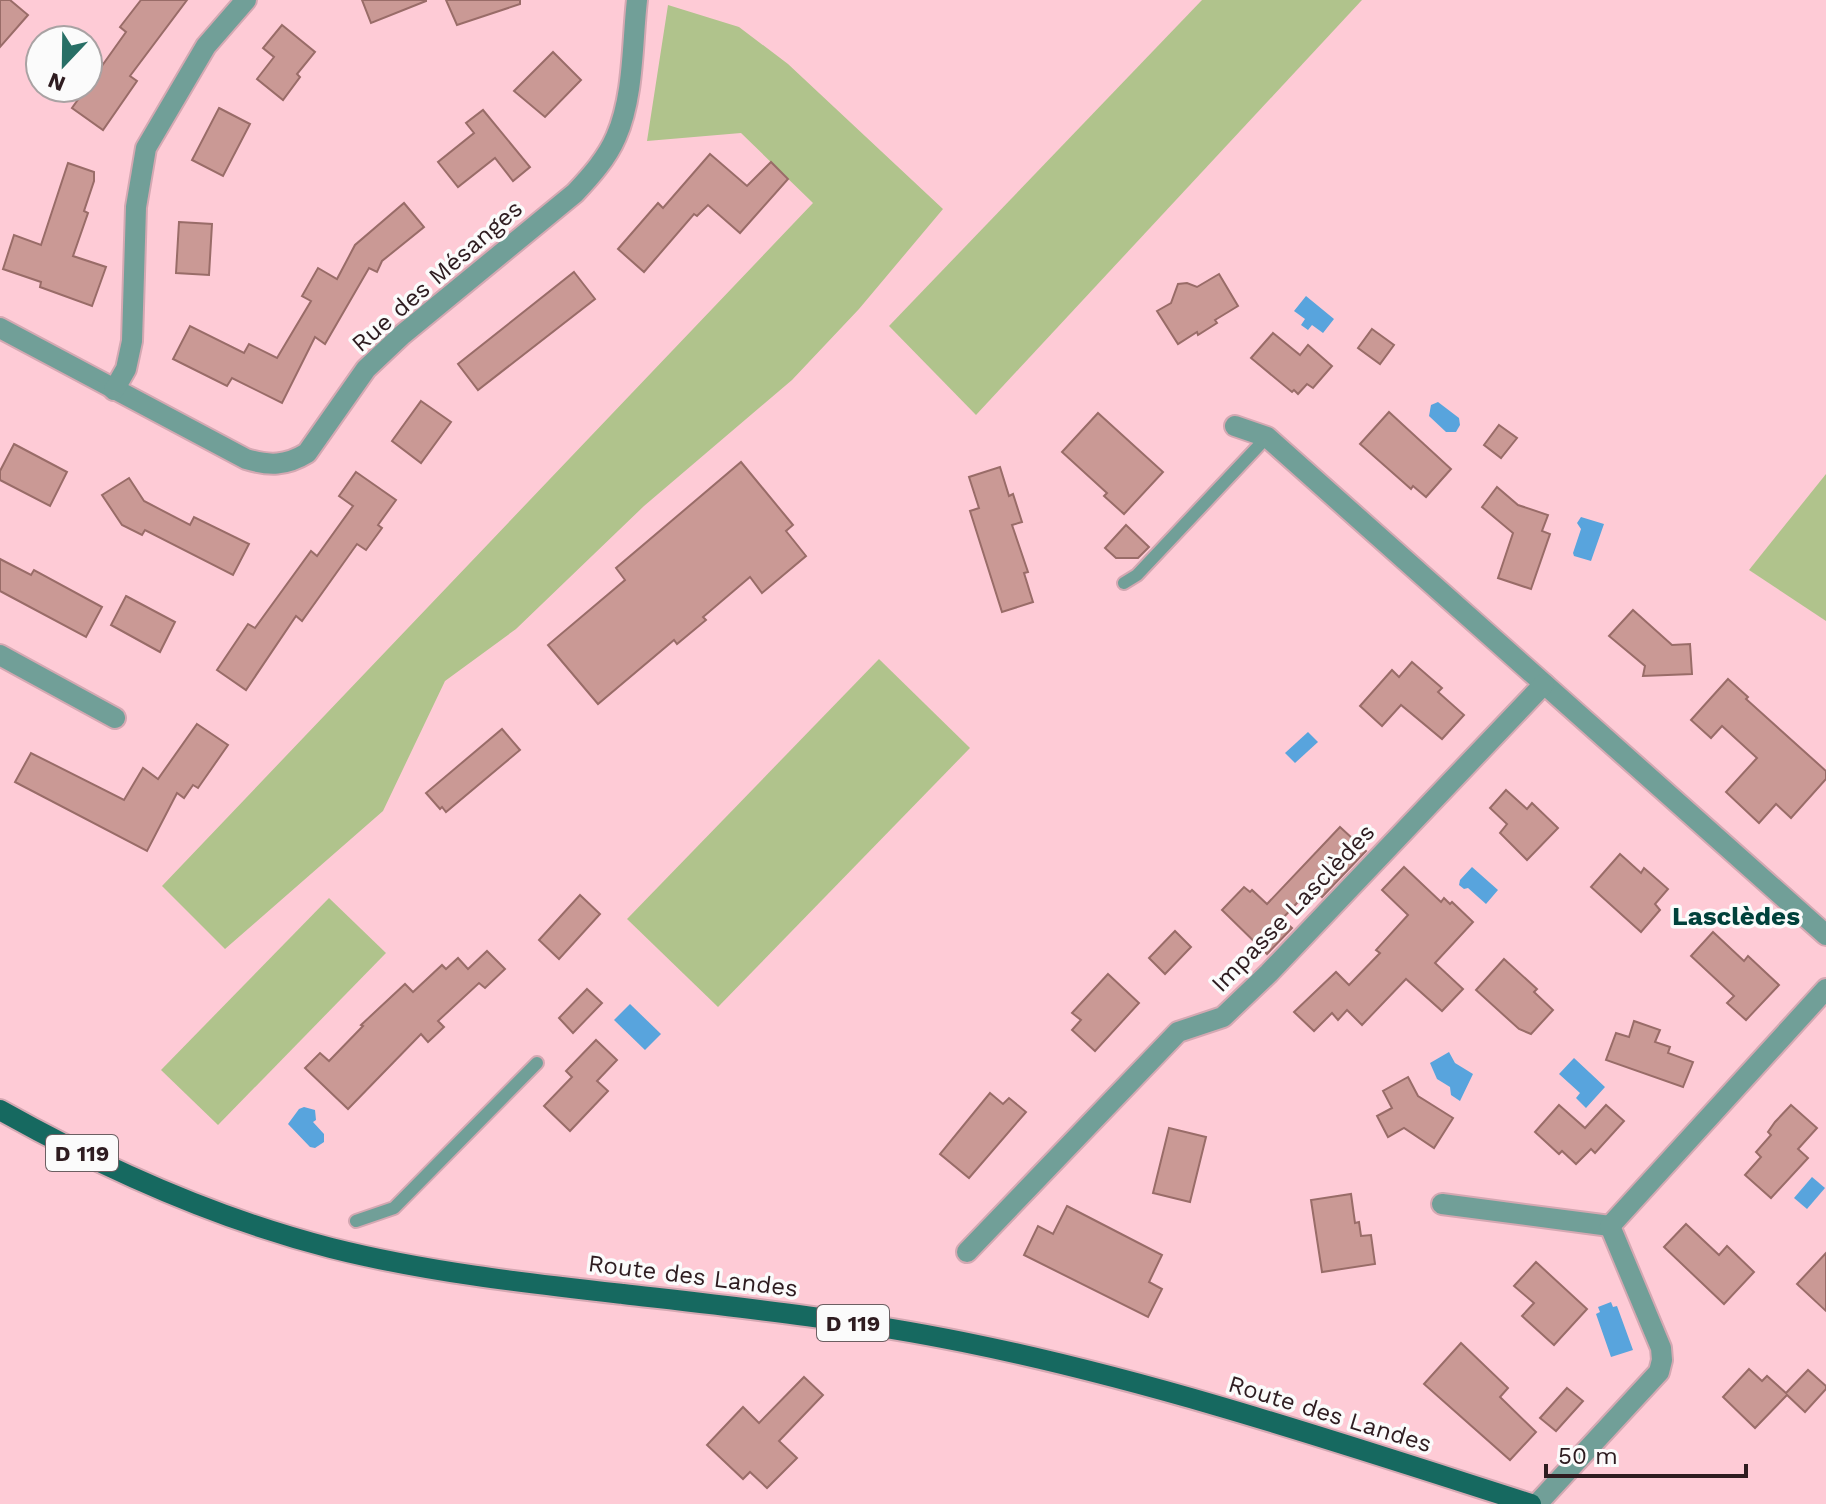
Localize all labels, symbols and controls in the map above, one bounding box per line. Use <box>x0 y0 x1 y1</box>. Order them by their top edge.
north arrow <box>24 24 104 104</box>
text: N <box>44 67 69 97</box>
street label: Rue des Mésanges <box>346 194 528 358</box>
street label: Impasse Lasclèdes <box>1206 818 1380 998</box>
district label: Lasclèdes <box>1672 901 1800 931</box>
road number: D 119 <box>46 1135 118 1171</box>
street label: Route des Landes <box>587 1249 799 1303</box>
road number: D 119 <box>817 1305 889 1341</box>
street label: Route des Landes <box>1225 1370 1435 1458</box>
scale bar <box>1546 1428 1746 1478</box>
text: 50 m <box>1558 1442 1618 1470</box>

